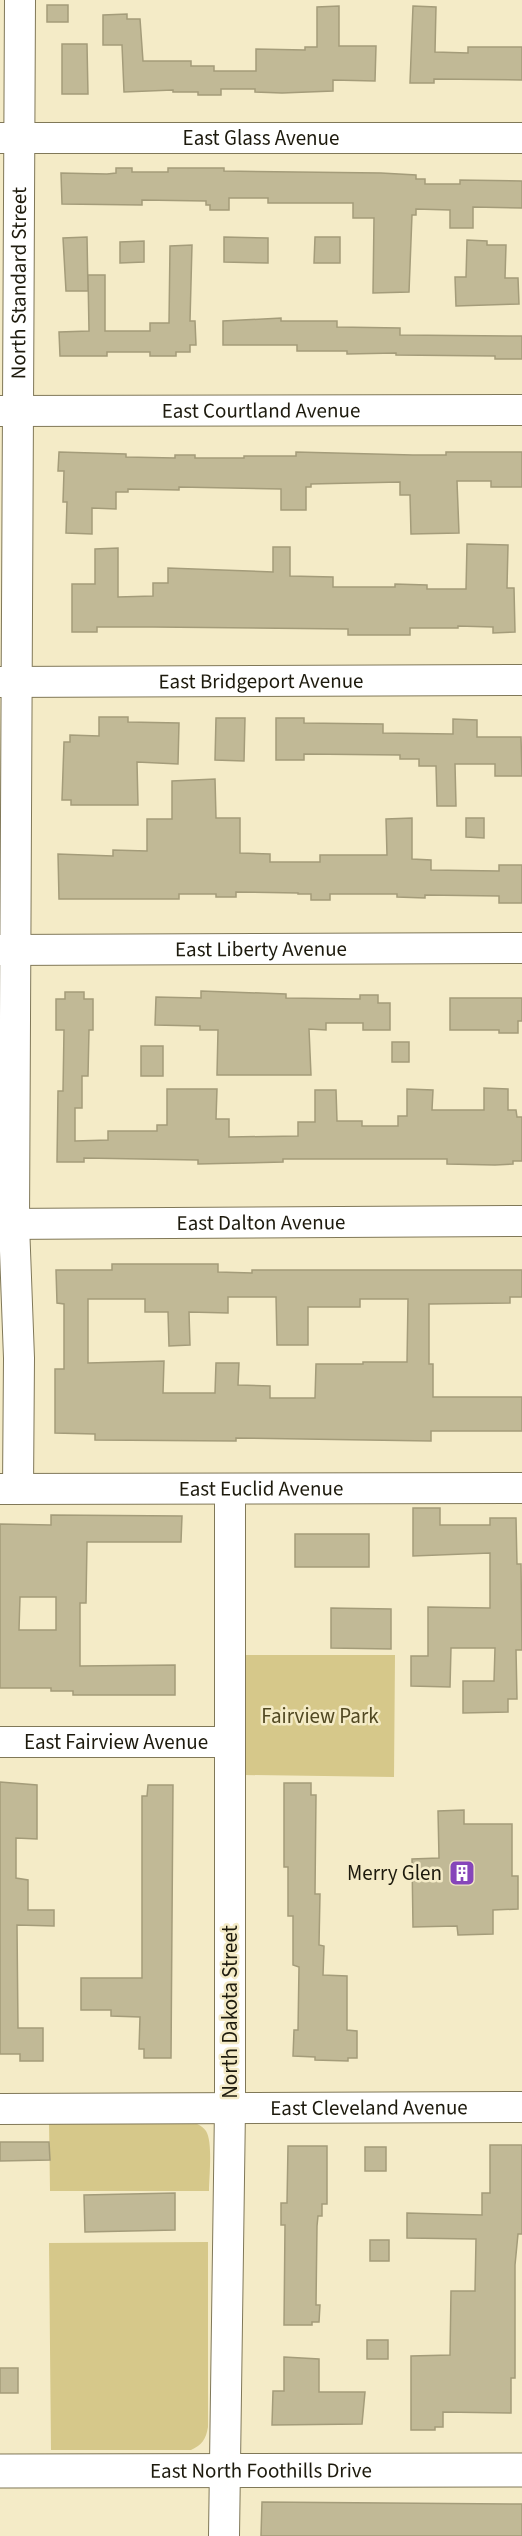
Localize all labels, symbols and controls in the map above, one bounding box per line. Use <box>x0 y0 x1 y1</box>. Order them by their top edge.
street label: East Glass Avenue <box>183 123 339 153</box>
street label: North Standard Street <box>3 187 34 379</box>
street label: East Courtland Avenue <box>162 395 360 426</box>
street label: East Bridgeport Avenue <box>158 666 364 696</box>
street label: East Liberty Avenue <box>175 934 347 964</box>
street label: East Dalton Avenue <box>176 1207 346 1238</box>
street label: East Euclid Avenue <box>179 1473 343 1504</box>
park label: Fairview Park <box>261 1701 379 1731</box>
street label: East Fairview Avenue <box>24 1727 208 1757</box>
place label: Merry Glen <box>347 1858 442 1888</box>
building icon: Merry Glen <box>447 1858 477 1888</box>
street label: North Dakota Street <box>215 1925 245 2099</box>
street label: East Cleveland Avenue <box>270 2092 468 2123</box>
street label: East North Foothills Drive <box>150 2455 372 2486</box>

